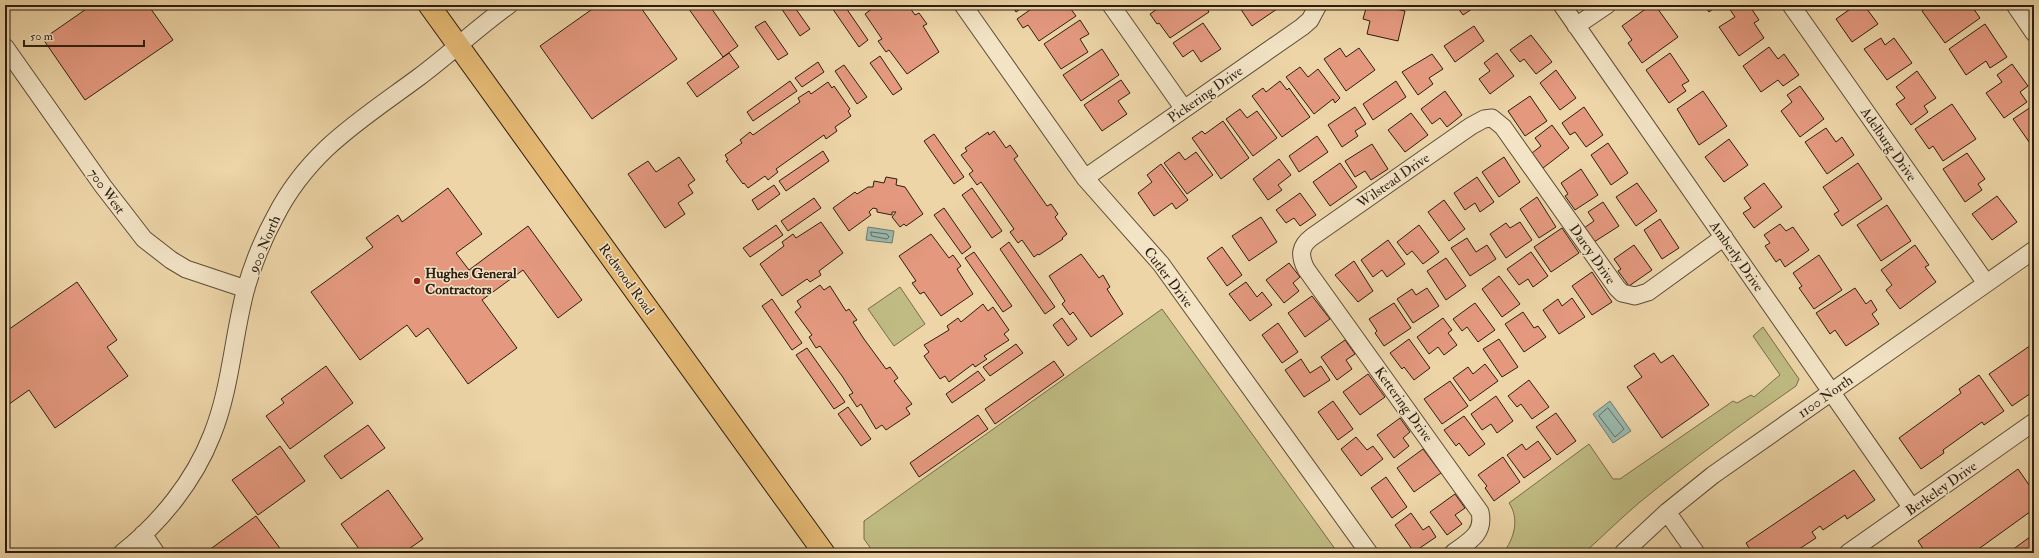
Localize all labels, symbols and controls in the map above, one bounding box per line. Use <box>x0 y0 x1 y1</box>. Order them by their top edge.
scale bar <box>24 22 144 48</box>
text: 50 m <box>30 29 54 44</box>
street label: Pickering Drive <box>1164 62 1246 127</box>
street label: Adelburg Drive <box>1856 103 1920 185</box>
street label: Wilstead Drive <box>1353 149 1433 212</box>
street label: 700 West <box>84 165 129 218</box>
street label: 900 North <box>244 212 284 276</box>
street label: Amberly Drive <box>1705 217 1767 296</box>
street label: Darcy Drive <box>1565 221 1619 288</box>
street label: Redwood Road <box>595 240 658 318</box>
street label: Cutler Drive <box>1140 244 1197 311</box>
place label: Hughes General Contractors <box>425 265 517 298</box>
marker: Hughes General Contractors <box>412 276 422 286</box>
street label: Kettering Drive <box>1371 364 1437 445</box>
street label: 1100 North <box>1794 371 1857 422</box>
street label: Berkeley Drive <box>1902 458 1981 520</box>

